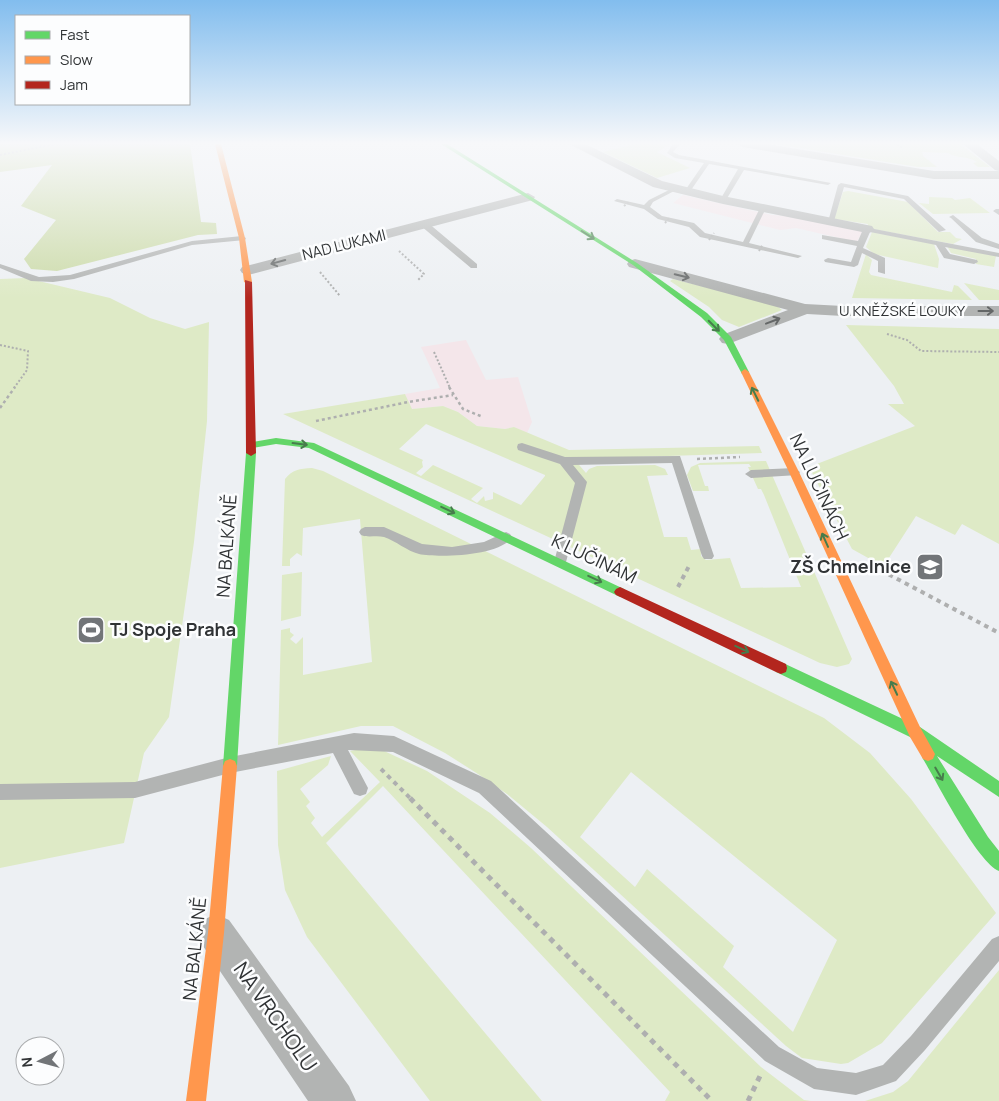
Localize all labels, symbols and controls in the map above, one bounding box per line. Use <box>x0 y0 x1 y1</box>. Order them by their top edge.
legend <box>15 15 190 105</box>
text: Fast <box>60 24 89 45</box>
text: Slow <box>60 49 93 70</box>
text: Jam <box>60 74 88 95</box>
street label: NAD LUKAMI <box>300 224 388 265</box>
one-way arrow <box>581 231 595 241</box>
one-way arrow <box>270 257 286 267</box>
one-way arrow <box>673 272 689 281</box>
street label: U KNĚŽSKÉ LOUKY <box>839 300 966 321</box>
one-way arrow <box>978 306 994 316</box>
one-way arrow <box>765 316 780 325</box>
one-way arrow <box>708 320 721 332</box>
one-way arrow <box>750 387 759 402</box>
street label: NA LUČINÁCH <box>785 429 855 544</box>
one-way arrow <box>292 439 308 449</box>
street label: NA BALKÁNĚ <box>210 493 242 598</box>
one-way arrow <box>440 505 455 515</box>
street label: K LUČINÁM <box>548 528 641 588</box>
one-way arrow <box>820 533 830 548</box>
school or university icon: ZŠ Chmelnice <box>915 552 945 582</box>
place label: ZŠ Chmelnice <box>790 554 911 578</box>
one-way arrow <box>587 575 602 584</box>
sports icon: TJ Spoje Praha <box>76 615 106 645</box>
place label: TJ Spoje Praha <box>110 617 236 641</box>
one-way arrow <box>734 645 749 654</box>
one-way arrow <box>889 680 899 695</box>
one-way arrow <box>934 766 944 781</box>
street label: NA BALKÁNĚ <box>177 896 211 1002</box>
street label: NA VRCHOLU <box>228 956 324 1077</box>
north arrow <box>15 1036 65 1086</box>
text: N <box>17 1056 37 1068</box>

